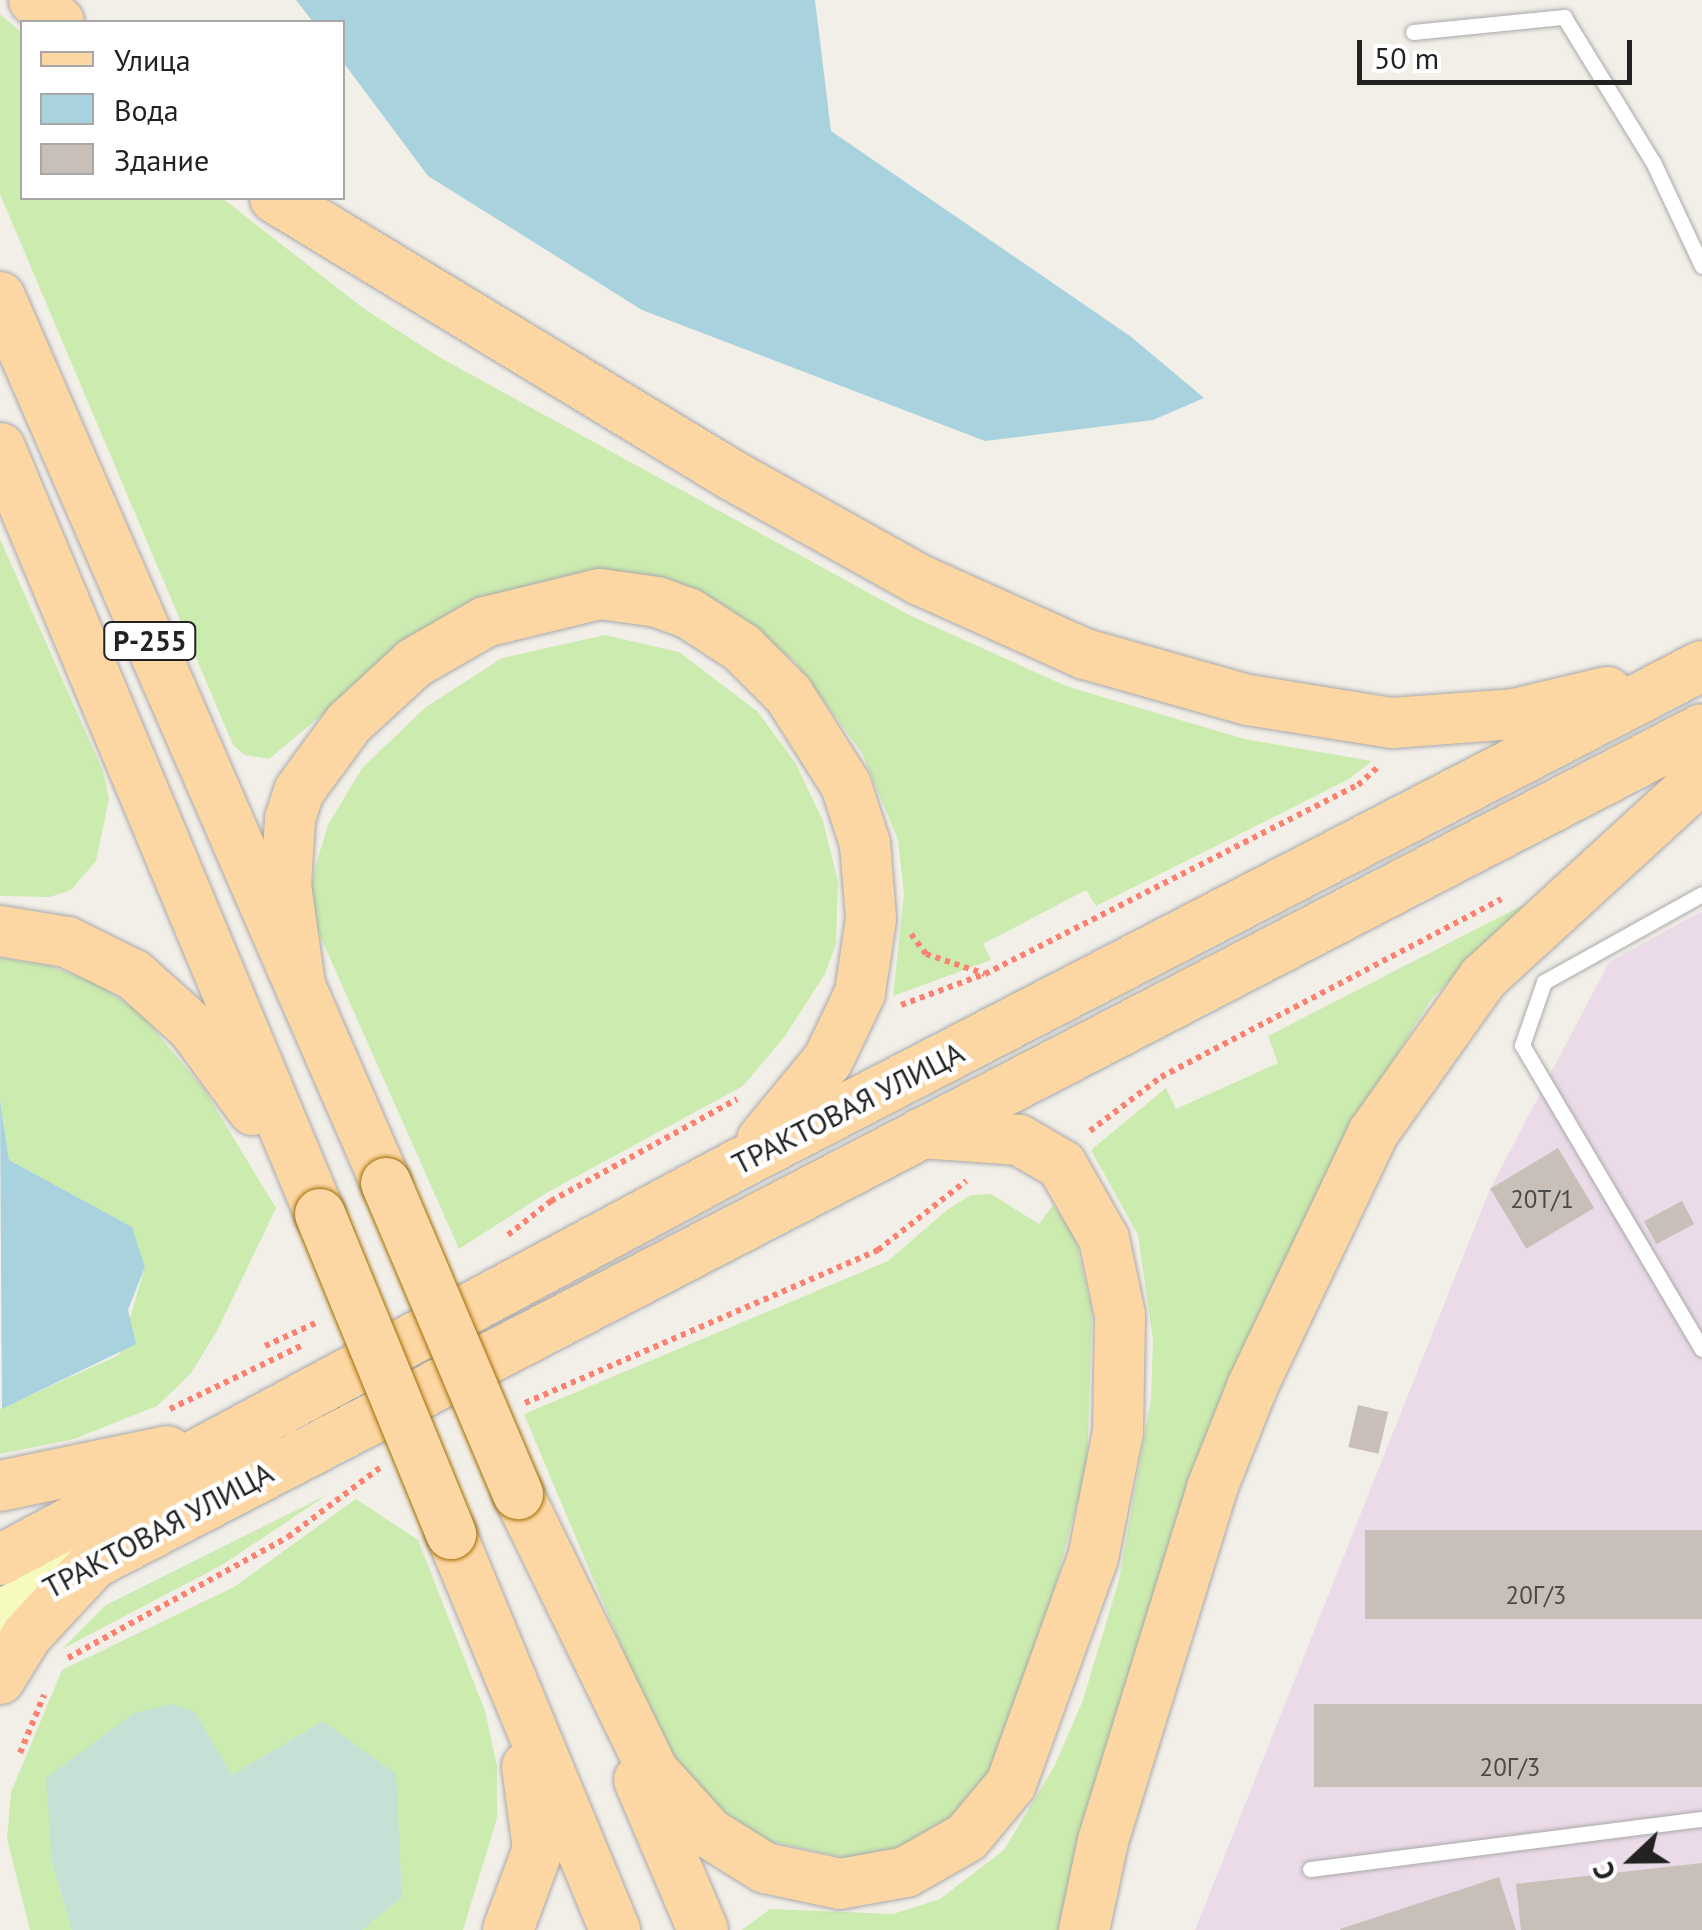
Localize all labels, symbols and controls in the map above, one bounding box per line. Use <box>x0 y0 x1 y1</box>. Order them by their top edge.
legend <box>20 20 345 200</box>
scale bar <box>1362 20 1637 82</box>
text: 50 m <box>1374 38 1439 77</box>
text: Улица <box>114 40 191 79</box>
text: Вода <box>114 90 179 129</box>
text: Здание <box>114 140 209 179</box>
road number: Р-255 <box>102 618 198 664</box>
street label: ТРАКТОВАЯ УЛИЦА <box>726 1034 970 1182</box>
house number: 20Т/1 <box>1510 1184 1574 1214</box>
street label: ТРАКТОВАЯ УЛИЦА <box>37 1454 279 1606</box>
house number: 20Г/3 <box>1506 1580 1566 1610</box>
house number: 20Г/3 <box>1480 1752 1540 1782</box>
north arrow <box>1582 1810 1682 1910</box>
text: С <box>1584 1857 1624 1886</box>

